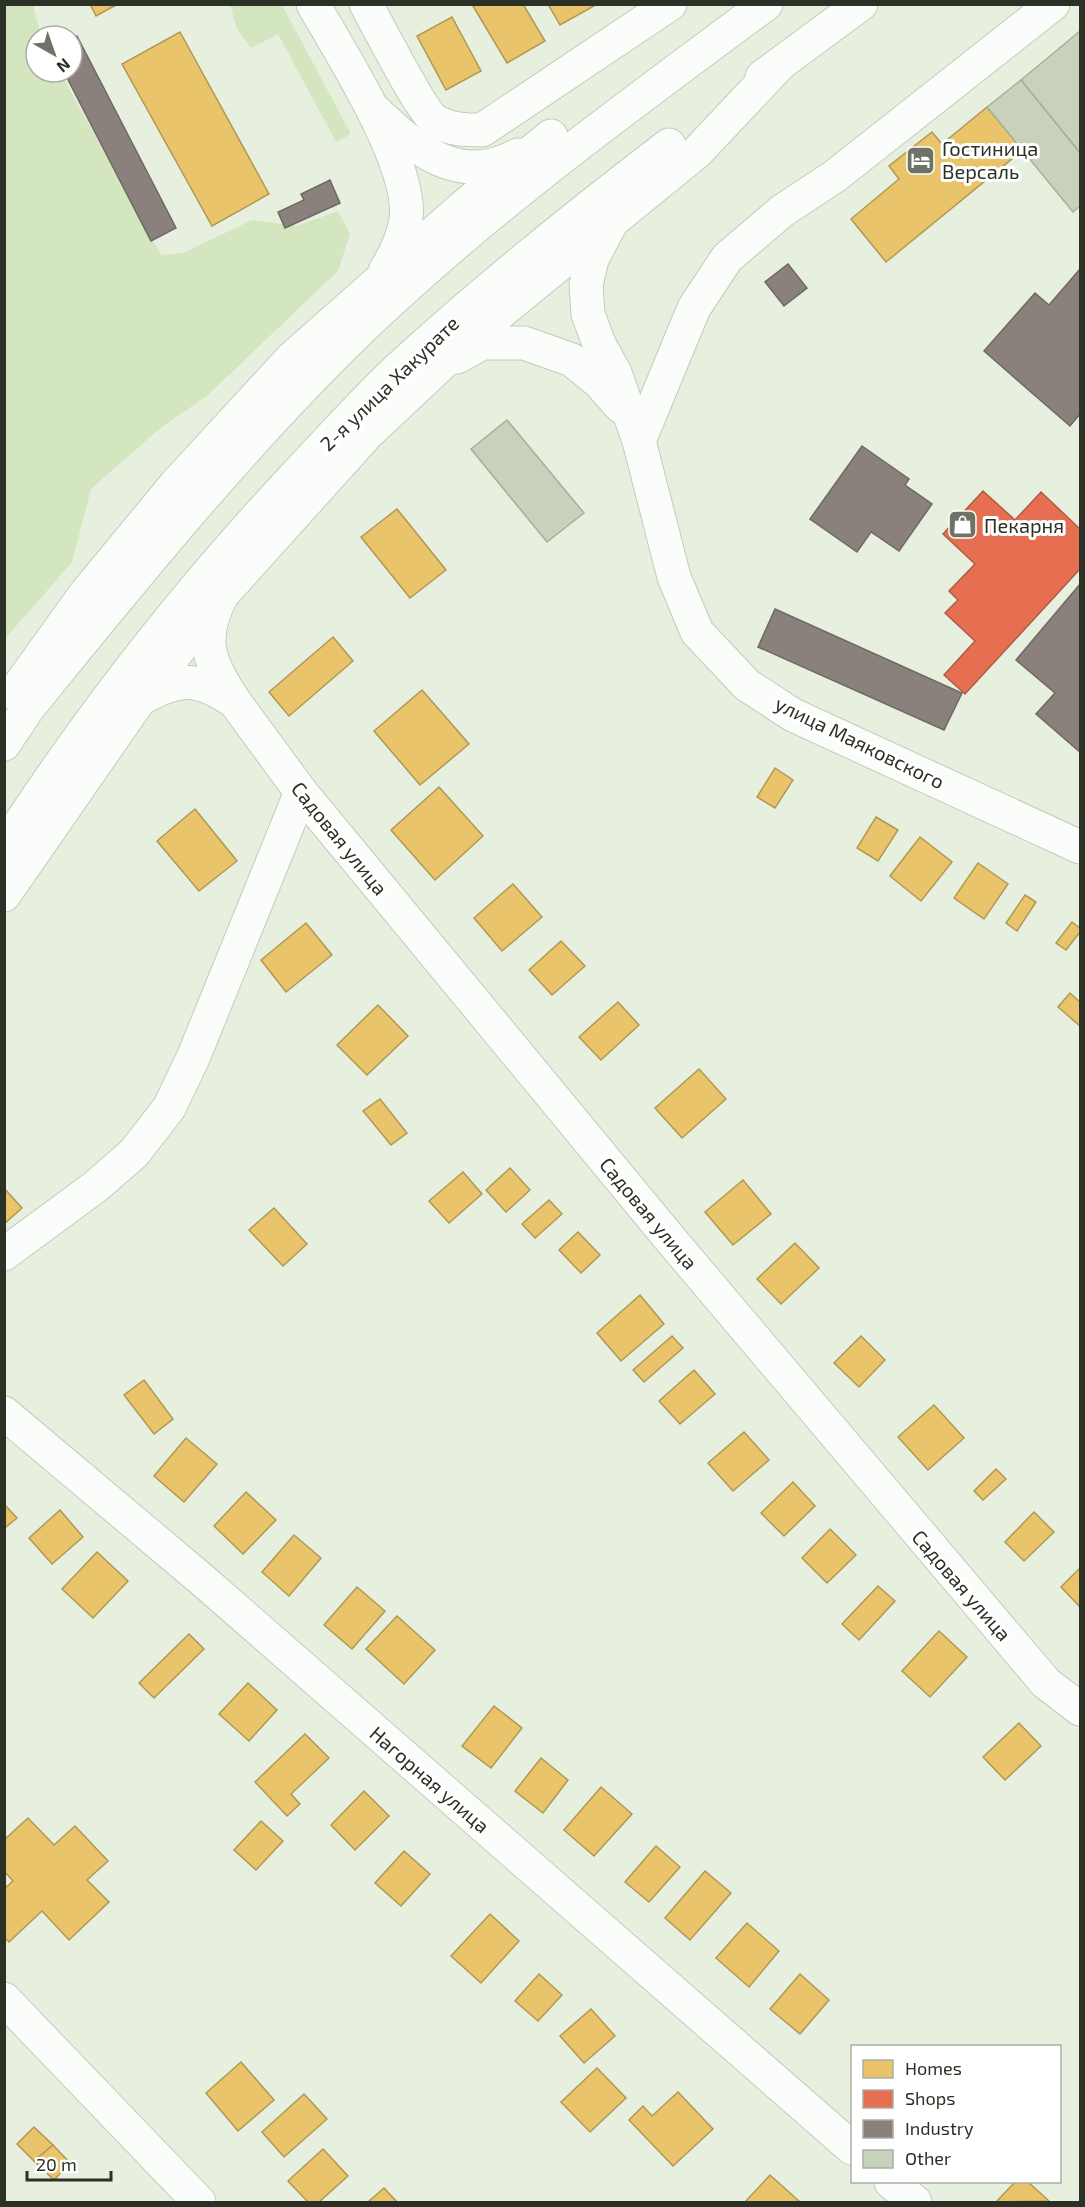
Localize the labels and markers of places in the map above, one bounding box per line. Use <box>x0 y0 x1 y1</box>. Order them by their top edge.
place label: Гостиница Версаль <box>942 136 1038 183</box>
hotel icon: Гостиница Версаль <box>905 144 937 176</box>
shop icon: Пекарня <box>947 509 979 541</box>
place label: Пекарня <box>984 513 1064 537</box>

